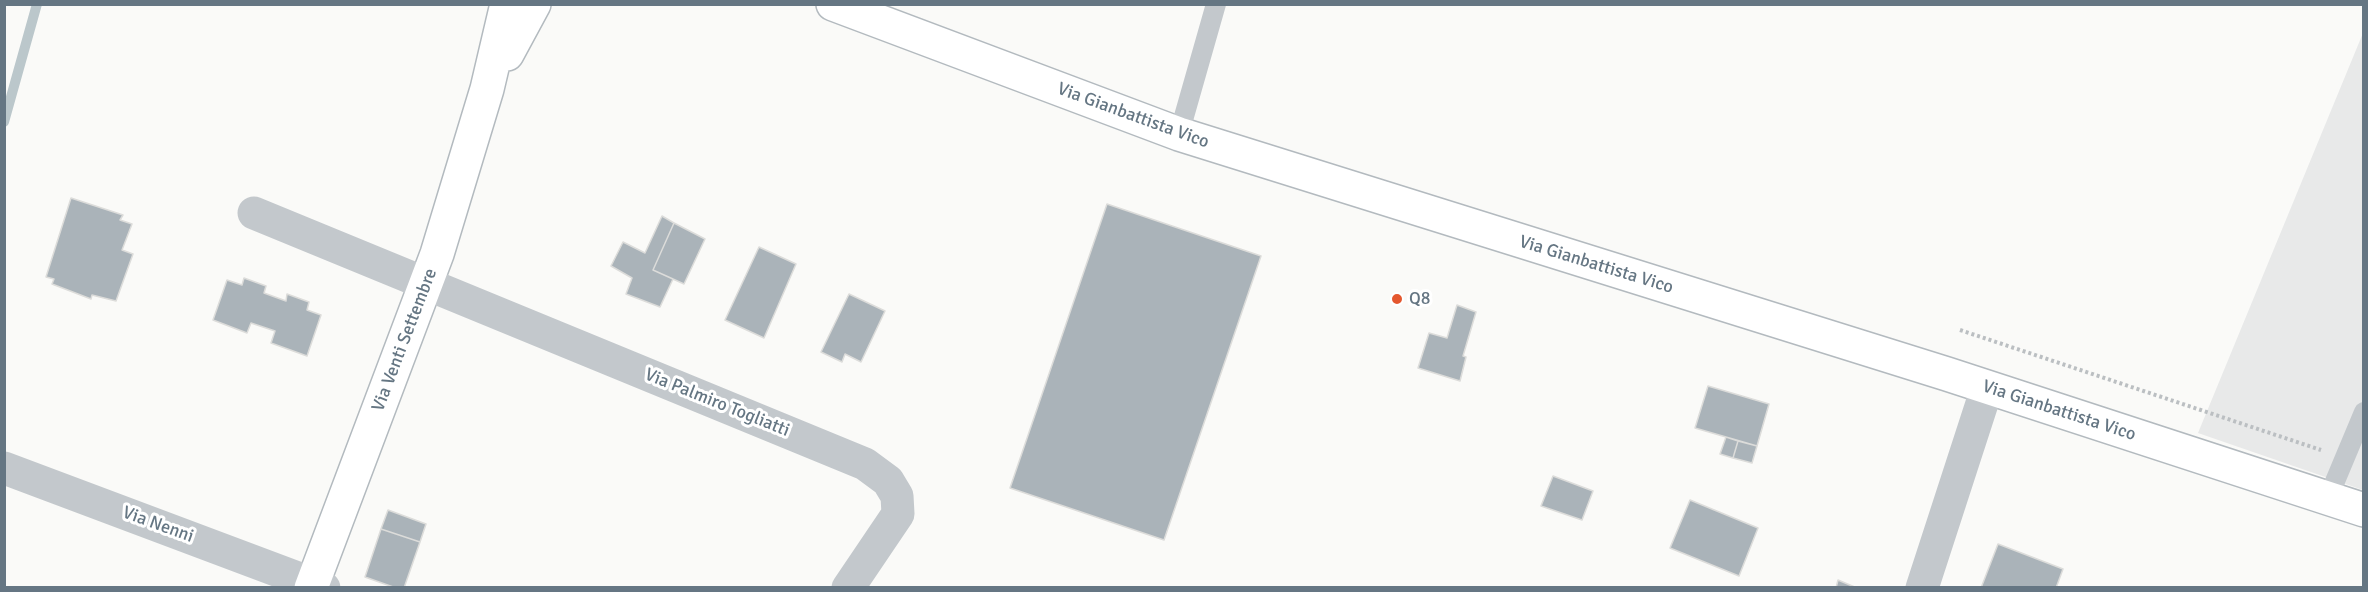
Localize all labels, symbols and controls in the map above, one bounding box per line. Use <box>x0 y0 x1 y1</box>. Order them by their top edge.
street label: Via Gianbattista Vico <box>1054 78 1212 154</box>
street label: Via Gianbattista Vico <box>1516 231 1676 299</box>
street label: Via Venti Settembre <box>368 265 442 415</box>
place label: Q8 <box>1409 288 1430 310</box>
marker: Q8 <box>1390 292 1404 306</box>
street label: Via Palmiro Togliatti <box>641 364 793 442</box>
street label: Via Gianbattista Vico <box>1980 376 2138 446</box>
street label: Via Nenni <box>120 502 196 548</box>

